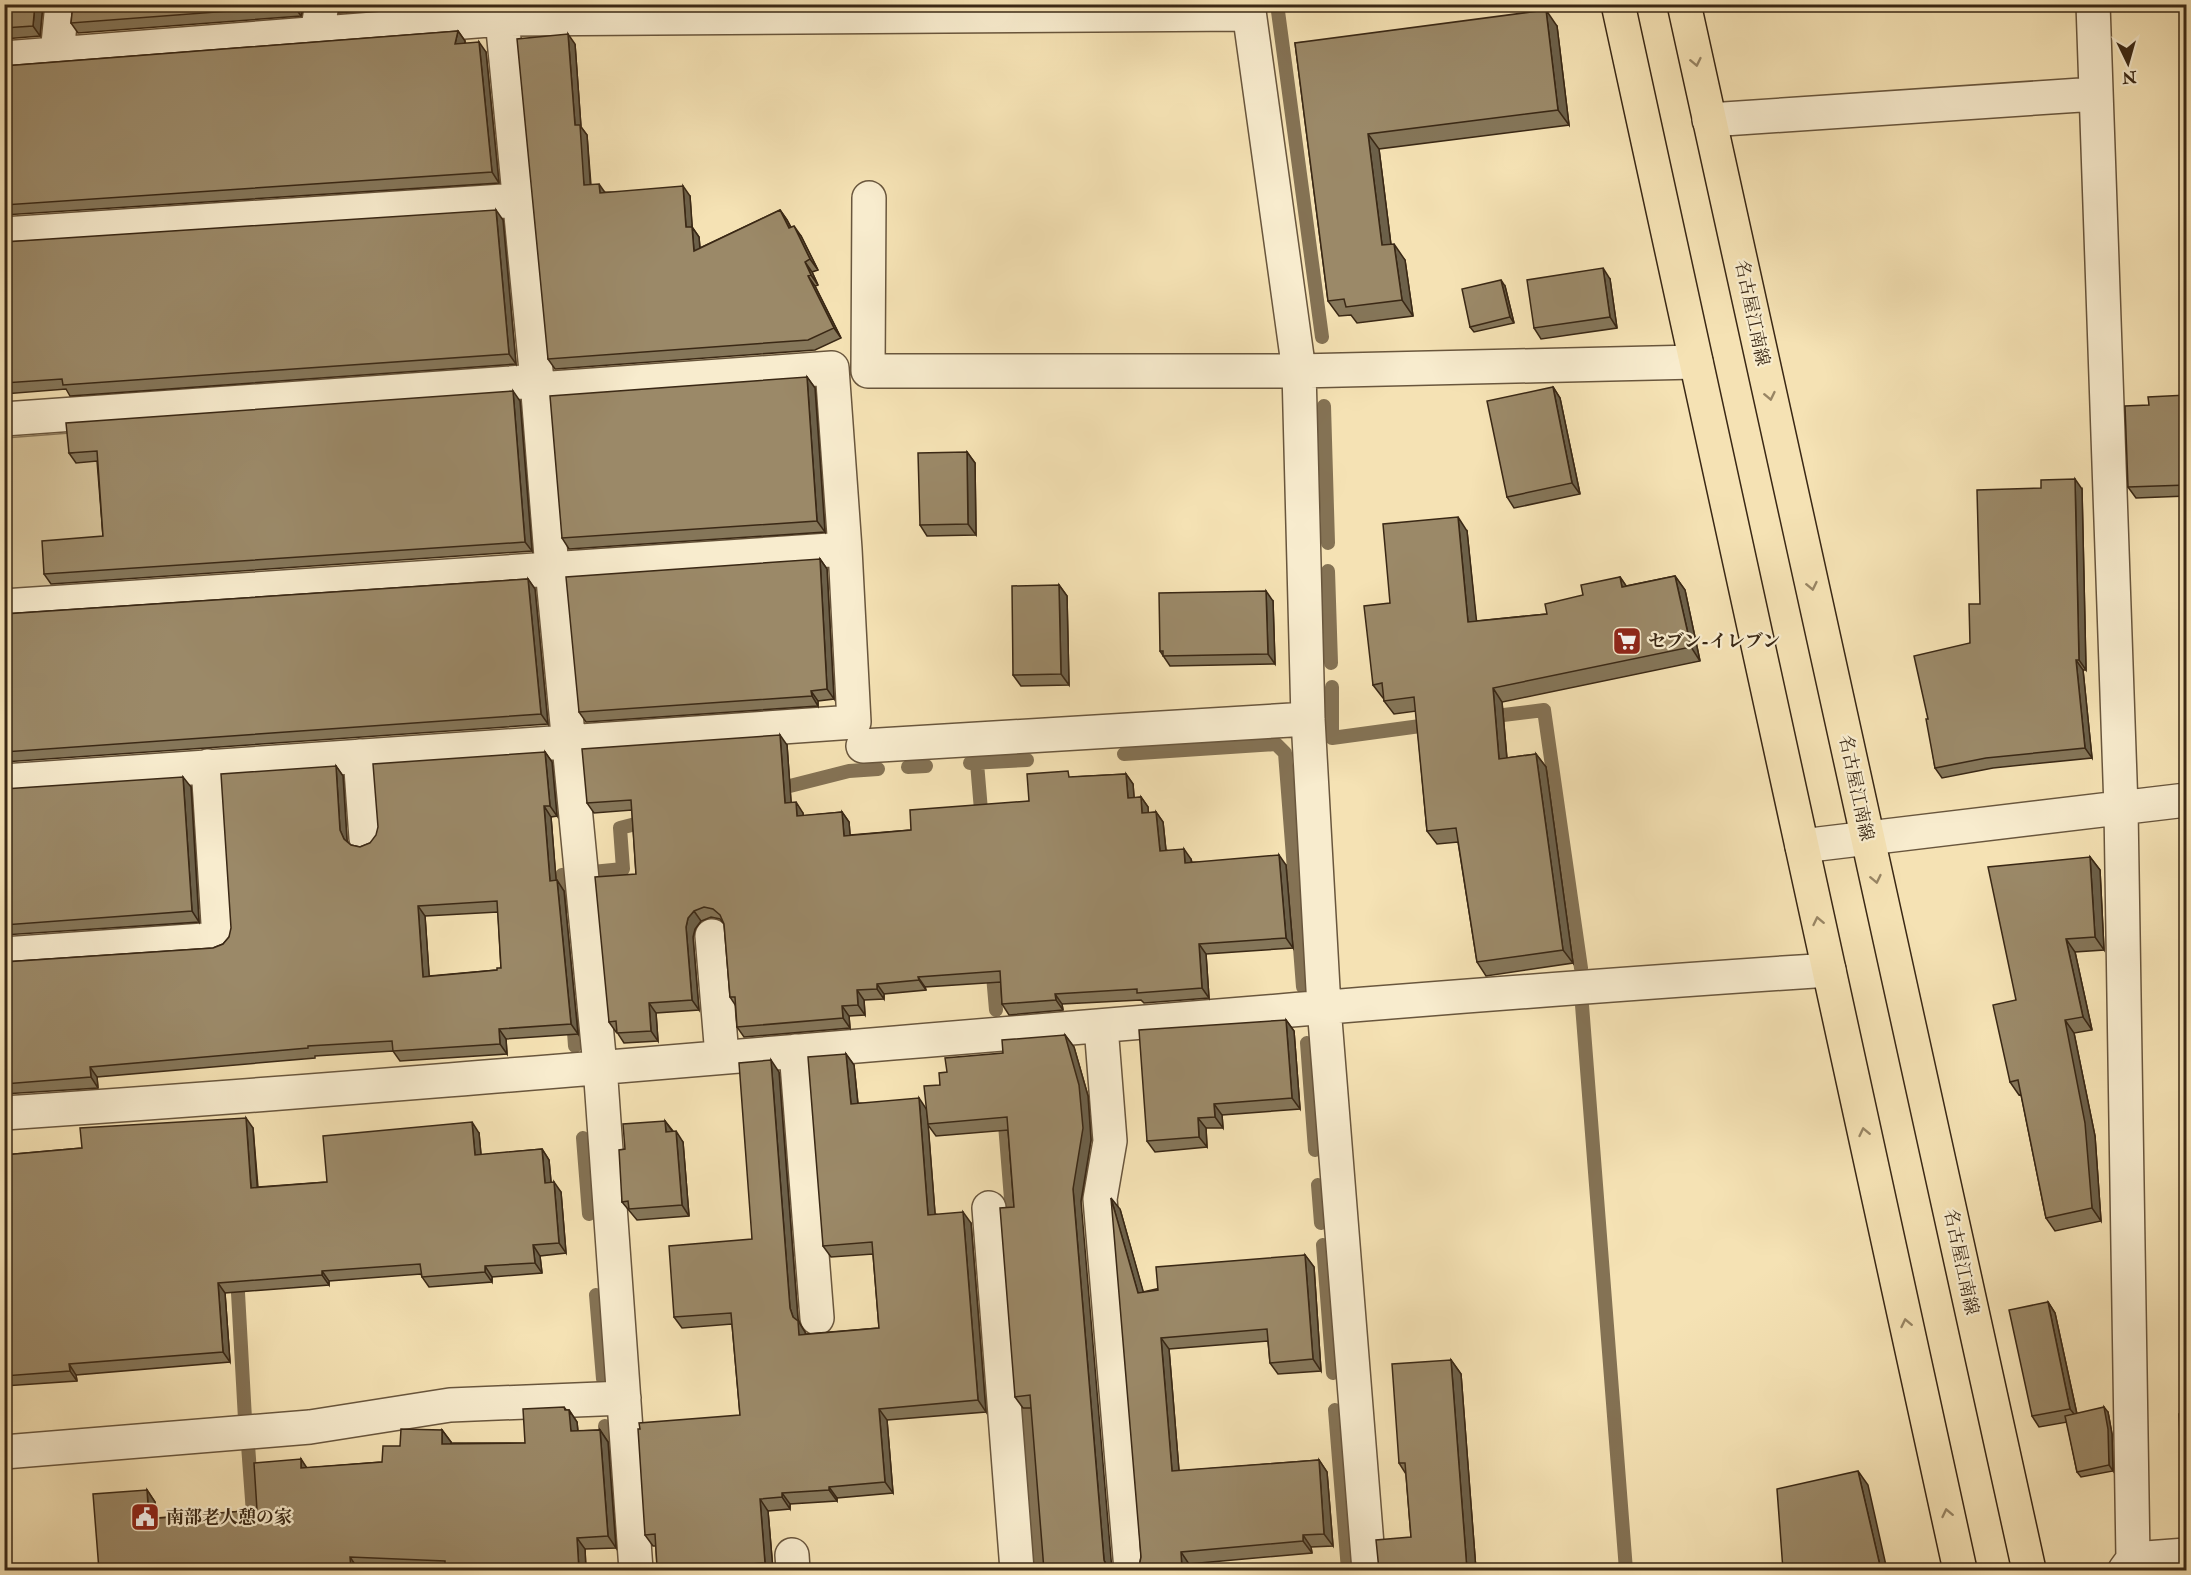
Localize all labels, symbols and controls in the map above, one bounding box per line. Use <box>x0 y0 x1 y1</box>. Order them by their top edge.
north arrow <box>2098 33 2158 93</box>
one-way arrow <box>1689 56 1702 66</box>
text: N <box>2121 66 2138 88</box>
street label: 名古屋江南線 <box>1730 258 1774 368</box>
one-way arrow <box>1763 390 1776 400</box>
one-way arrow <box>1805 581 1818 591</box>
supermarket icon: セブン-イレブン <box>1611 625 1643 657</box>
place label: セブン-イレブン <box>1648 630 1780 653</box>
street label: 名古屋江南線 <box>1834 733 1878 843</box>
one-way arrow <box>1869 874 1882 884</box>
one-way arrow <box>1812 916 1825 926</box>
one-way arrow <box>1858 1128 1871 1138</box>
street label: 名古屋江南線 <box>1939 1207 1983 1317</box>
one-way arrow <box>1900 1318 1913 1328</box>
public building icon: 南部老人憩の家 <box>129 1501 161 1533</box>
place label: 南部老人憩の家 <box>166 1506 292 1529</box>
one-way arrow <box>1941 1509 1954 1519</box>

